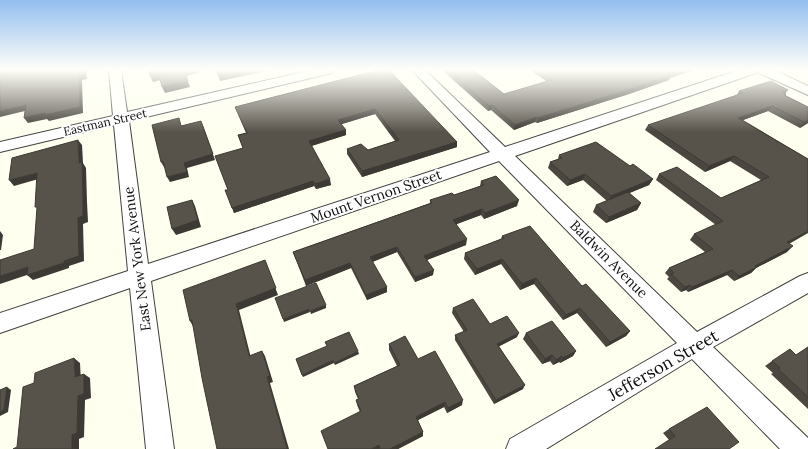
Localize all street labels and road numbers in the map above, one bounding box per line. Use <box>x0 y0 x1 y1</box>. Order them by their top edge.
street label: Eastman Street <box>62 105 149 139</box>
street label: Mount Vernon Street <box>308 165 445 227</box>
street label: East New York Avenue <box>119 185 155 332</box>
street label: Baldwin Avenue <box>566 216 652 302</box>
street label: Jefferson Street <box>603 324 723 406</box>

